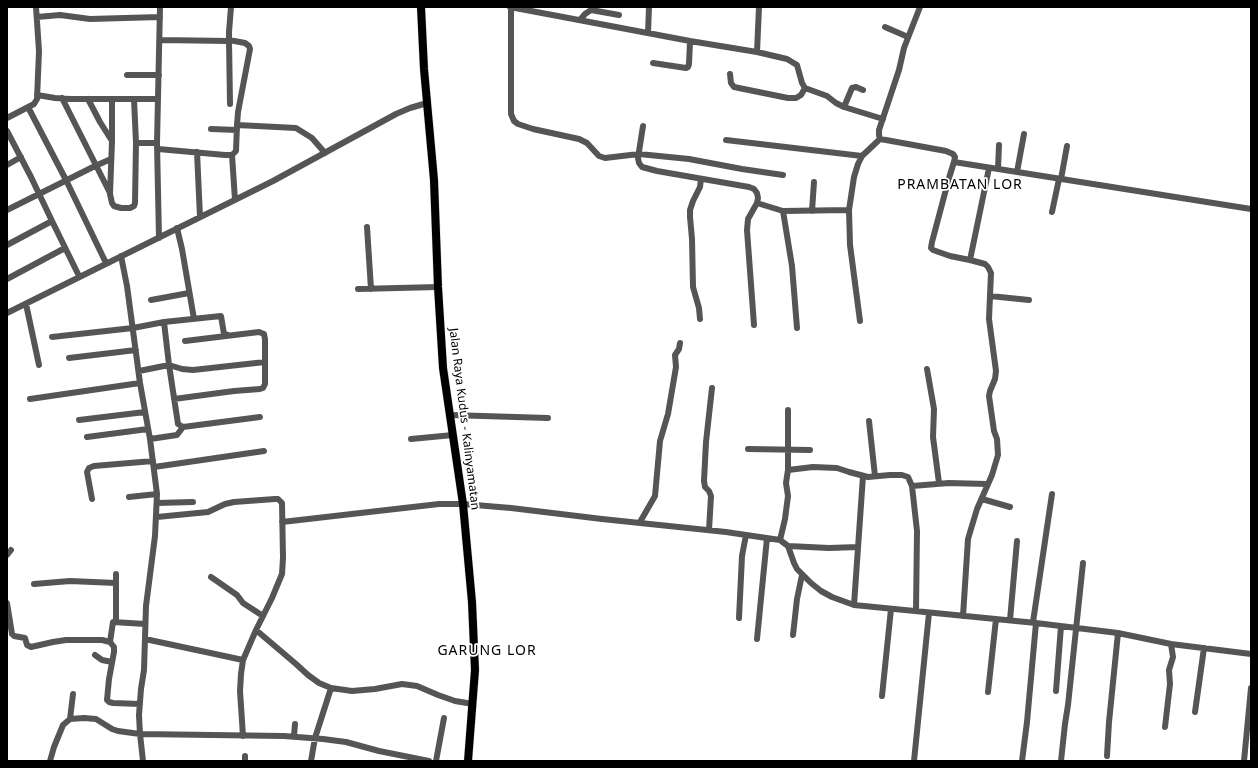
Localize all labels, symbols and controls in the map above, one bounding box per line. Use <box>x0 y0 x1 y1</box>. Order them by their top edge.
district label: PRAMBATAN LOR <box>897 177 1023 193</box>
street label: Jalan Raya Kudus - Kalinyamatan <box>446 327 482 511</box>
district label: GARUNG LOR <box>437 643 537 659</box>

